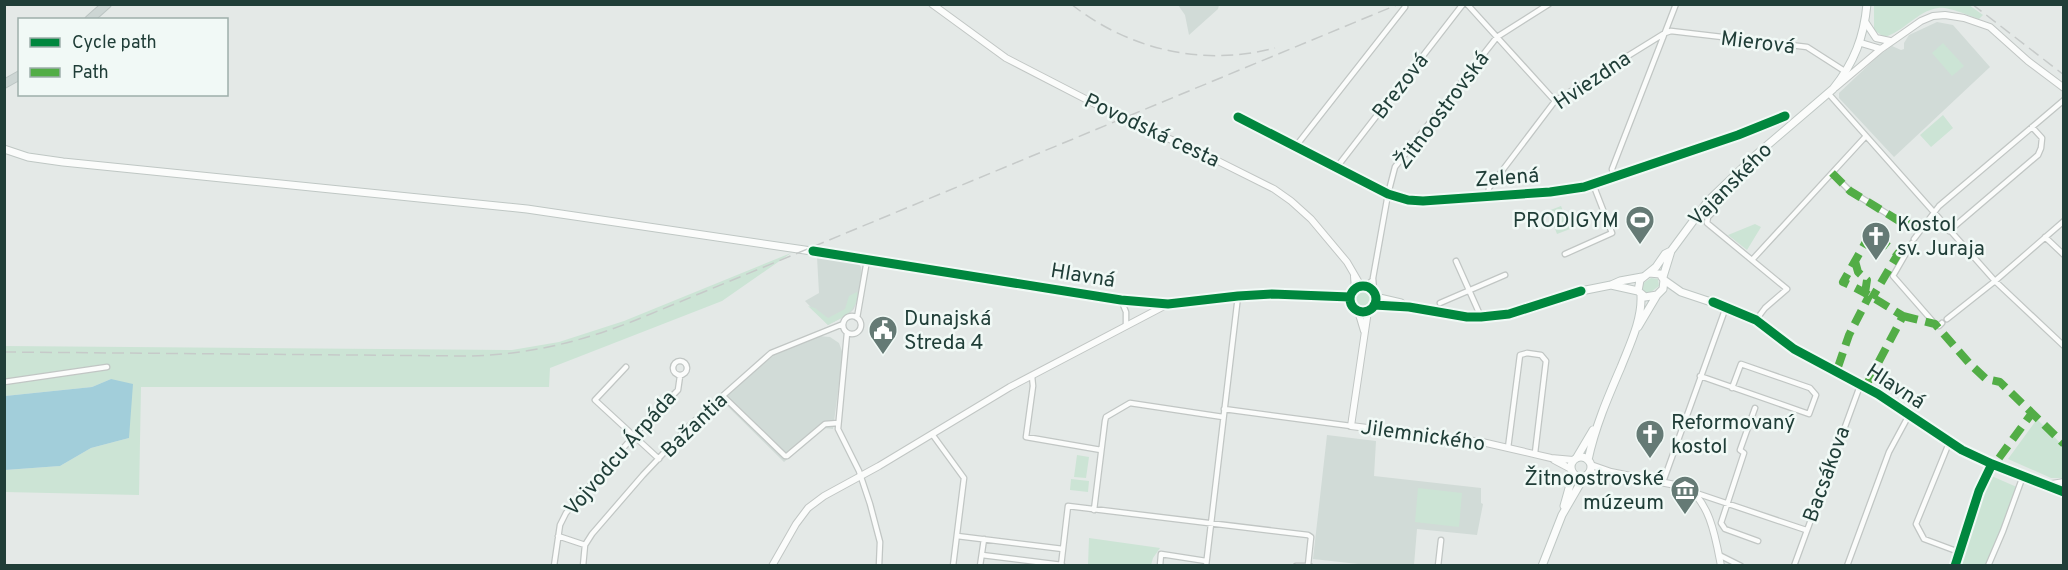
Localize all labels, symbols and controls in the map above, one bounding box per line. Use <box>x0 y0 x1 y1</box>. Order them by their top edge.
legend <box>18 18 228 96</box>
street label: Mierová <box>1719 26 1797 61</box>
text: Cycle path <box>72 32 157 55</box>
street label: Žitnoostrovská <box>1389 46 1496 175</box>
street label: Hviezdna <box>1549 46 1636 117</box>
street label: Brezová <box>1367 49 1435 125</box>
text: Path <box>72 62 109 85</box>
street label: Povodská cesta <box>1079 88 1223 175</box>
street label: Vajanského <box>1683 137 1779 233</box>
street label: Zelená <box>1474 163 1540 194</box>
sports icon: PRODIGYM <box>1624 204 1656 246</box>
place label: PRODIGYM <box>1513 208 1619 235</box>
place label: Kostol sv. Juraja <box>1897 212 1985 263</box>
church icon: Kostol sv. Juraja <box>1860 220 1892 262</box>
street label: Hlavná <box>1049 258 1117 295</box>
place label: Dunajská Streda 4 <box>904 306 991 357</box>
public building icon: Dunajská Streda 4 <box>867 314 899 356</box>
street label: Hlavná <box>1861 358 1930 416</box>
street label: Vojvodcu Árpáda <box>559 385 683 522</box>
street label: Bažantia <box>656 388 734 464</box>
place label: Reformovaný kostol <box>1671 410 1795 461</box>
street label: Jilemnického <box>1359 414 1487 459</box>
church icon: Reformovaný kostol <box>1634 418 1666 460</box>
street label: Bacsákova <box>1798 423 1857 526</box>
place label: Žitnoostrovské múzeum <box>1524 465 1664 517</box>
museum icon: Žitnoostrovské múzeum <box>1669 474 1701 516</box>

